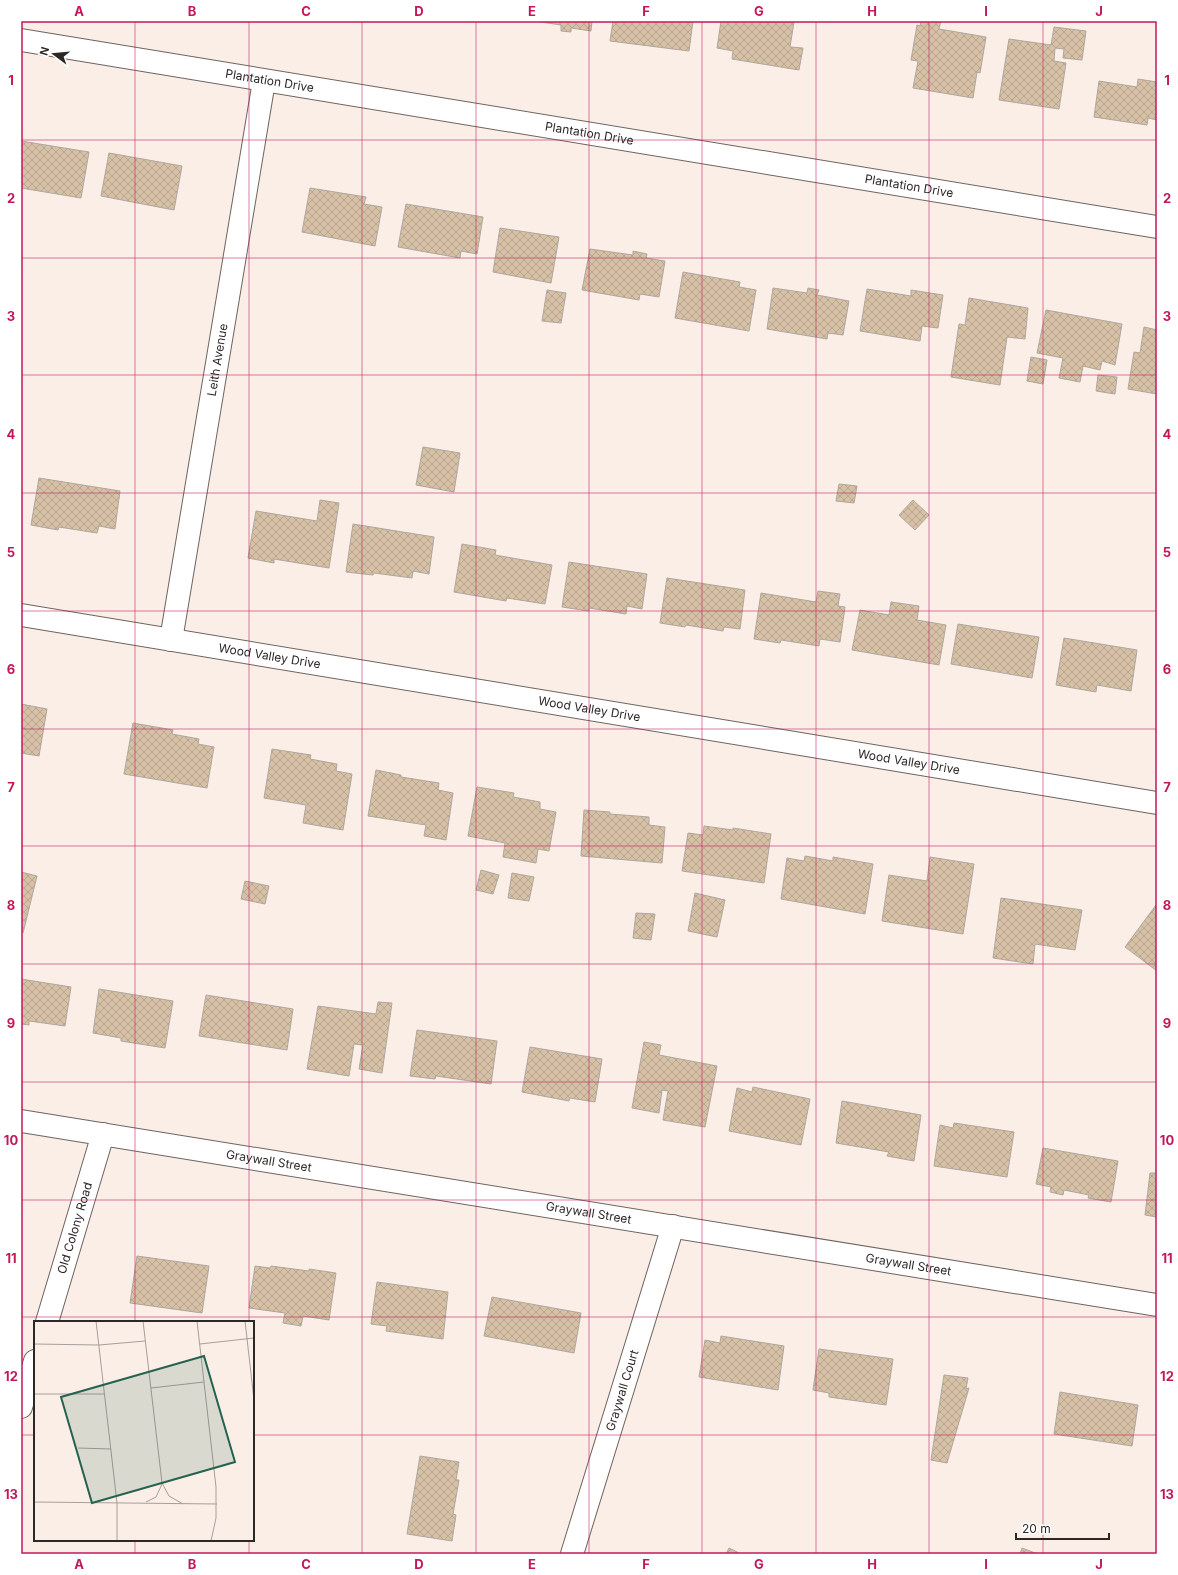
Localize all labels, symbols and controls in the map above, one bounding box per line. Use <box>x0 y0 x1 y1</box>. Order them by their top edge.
text: A <box>74 3 84 19</box>
text: B <box>188 3 197 19</box>
text: C <box>301 3 311 19</box>
text: D <box>414 3 424 19</box>
text: E <box>528 3 536 19</box>
text: F <box>642 3 650 19</box>
text: G <box>754 3 764 19</box>
text: H <box>867 3 877 19</box>
text: I <box>984 3 988 19</box>
text: J <box>1095 3 1103 19</box>
north arrow <box>34 34 74 74</box>
text: N <box>37 45 52 57</box>
street label: Plantation Drive <box>224 66 315 95</box>
text: 1 <box>8 72 14 88</box>
text: 1 <box>1164 72 1170 88</box>
street label: Plantation Drive <box>544 118 635 148</box>
street label: Plantation Drive <box>864 171 954 200</box>
text: 2 <box>7 190 15 206</box>
text: 2 <box>1163 190 1171 206</box>
text: 3 <box>7 308 15 324</box>
text: 3 <box>1163 308 1171 324</box>
street label: Leith Avenue <box>204 322 231 397</box>
text: 4 <box>7 426 16 442</box>
text: 4 <box>1163 426 1172 442</box>
text: 5 <box>7 544 15 560</box>
text: 5 <box>1163 544 1171 560</box>
street label: Wood Valley Drive <box>218 640 322 671</box>
text: 6 <box>7 661 15 677</box>
text: 6 <box>1163 661 1171 677</box>
street label: Wood Valley Drive <box>537 693 642 724</box>
street label: Wood Valley Drive <box>857 746 961 777</box>
text: 7 <box>7 779 15 795</box>
text: 7 <box>1163 779 1171 795</box>
text: 8 <box>7 897 15 913</box>
text: 8 <box>1163 897 1171 913</box>
text: 9 <box>7 1015 15 1031</box>
text: 9 <box>1163 1015 1171 1031</box>
text: 10 <box>4 1132 18 1148</box>
text: 10 <box>1160 1132 1174 1148</box>
street label: Graywall Street <box>225 1146 313 1175</box>
street label: Old Colony Road <box>54 1180 95 1276</box>
street label: Graywall Street <box>545 1198 633 1227</box>
text: 11 <box>5 1250 17 1266</box>
street label: Graywall Street <box>865 1250 952 1279</box>
text: 11 <box>1161 1250 1173 1266</box>
inset map <box>34 1321 254 1541</box>
street label: Graywall Court <box>602 1348 641 1433</box>
text: 12 <box>4 1368 18 1384</box>
text: 12 <box>1160 1368 1174 1384</box>
text: 13 <box>4 1486 18 1502</box>
text: 13 <box>1160 1486 1174 1502</box>
scale bar <box>1016 1515 1109 1541</box>
text: 20 m <box>1022 1521 1051 1536</box>
text: A <box>74 1556 84 1572</box>
text: B <box>188 1556 197 1572</box>
text: C <box>301 1556 311 1572</box>
text: D <box>414 1556 424 1572</box>
text: E <box>528 1556 536 1572</box>
text: F <box>642 1556 650 1572</box>
text: G <box>754 1556 764 1572</box>
text: H <box>867 1556 877 1572</box>
text: I <box>984 1556 988 1572</box>
text: J <box>1095 1556 1103 1572</box>

